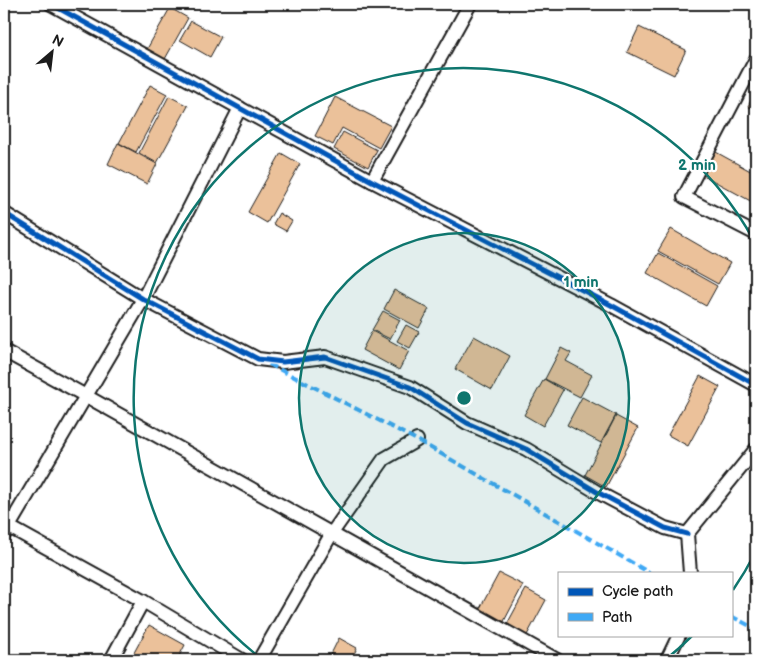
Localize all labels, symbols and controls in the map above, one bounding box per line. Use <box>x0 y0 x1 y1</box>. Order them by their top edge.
north arrow <box>28 28 78 78</box>
text: N <box>49 31 67 51</box>
text: 2 min <box>678 156 716 175</box>
text: 1 min <box>563 273 599 292</box>
centre of rings <box>455 389 473 407</box>
legend <box>558 572 732 636</box>
text: Cycle path <box>602 582 673 601</box>
text: Path <box>602 608 632 627</box>

